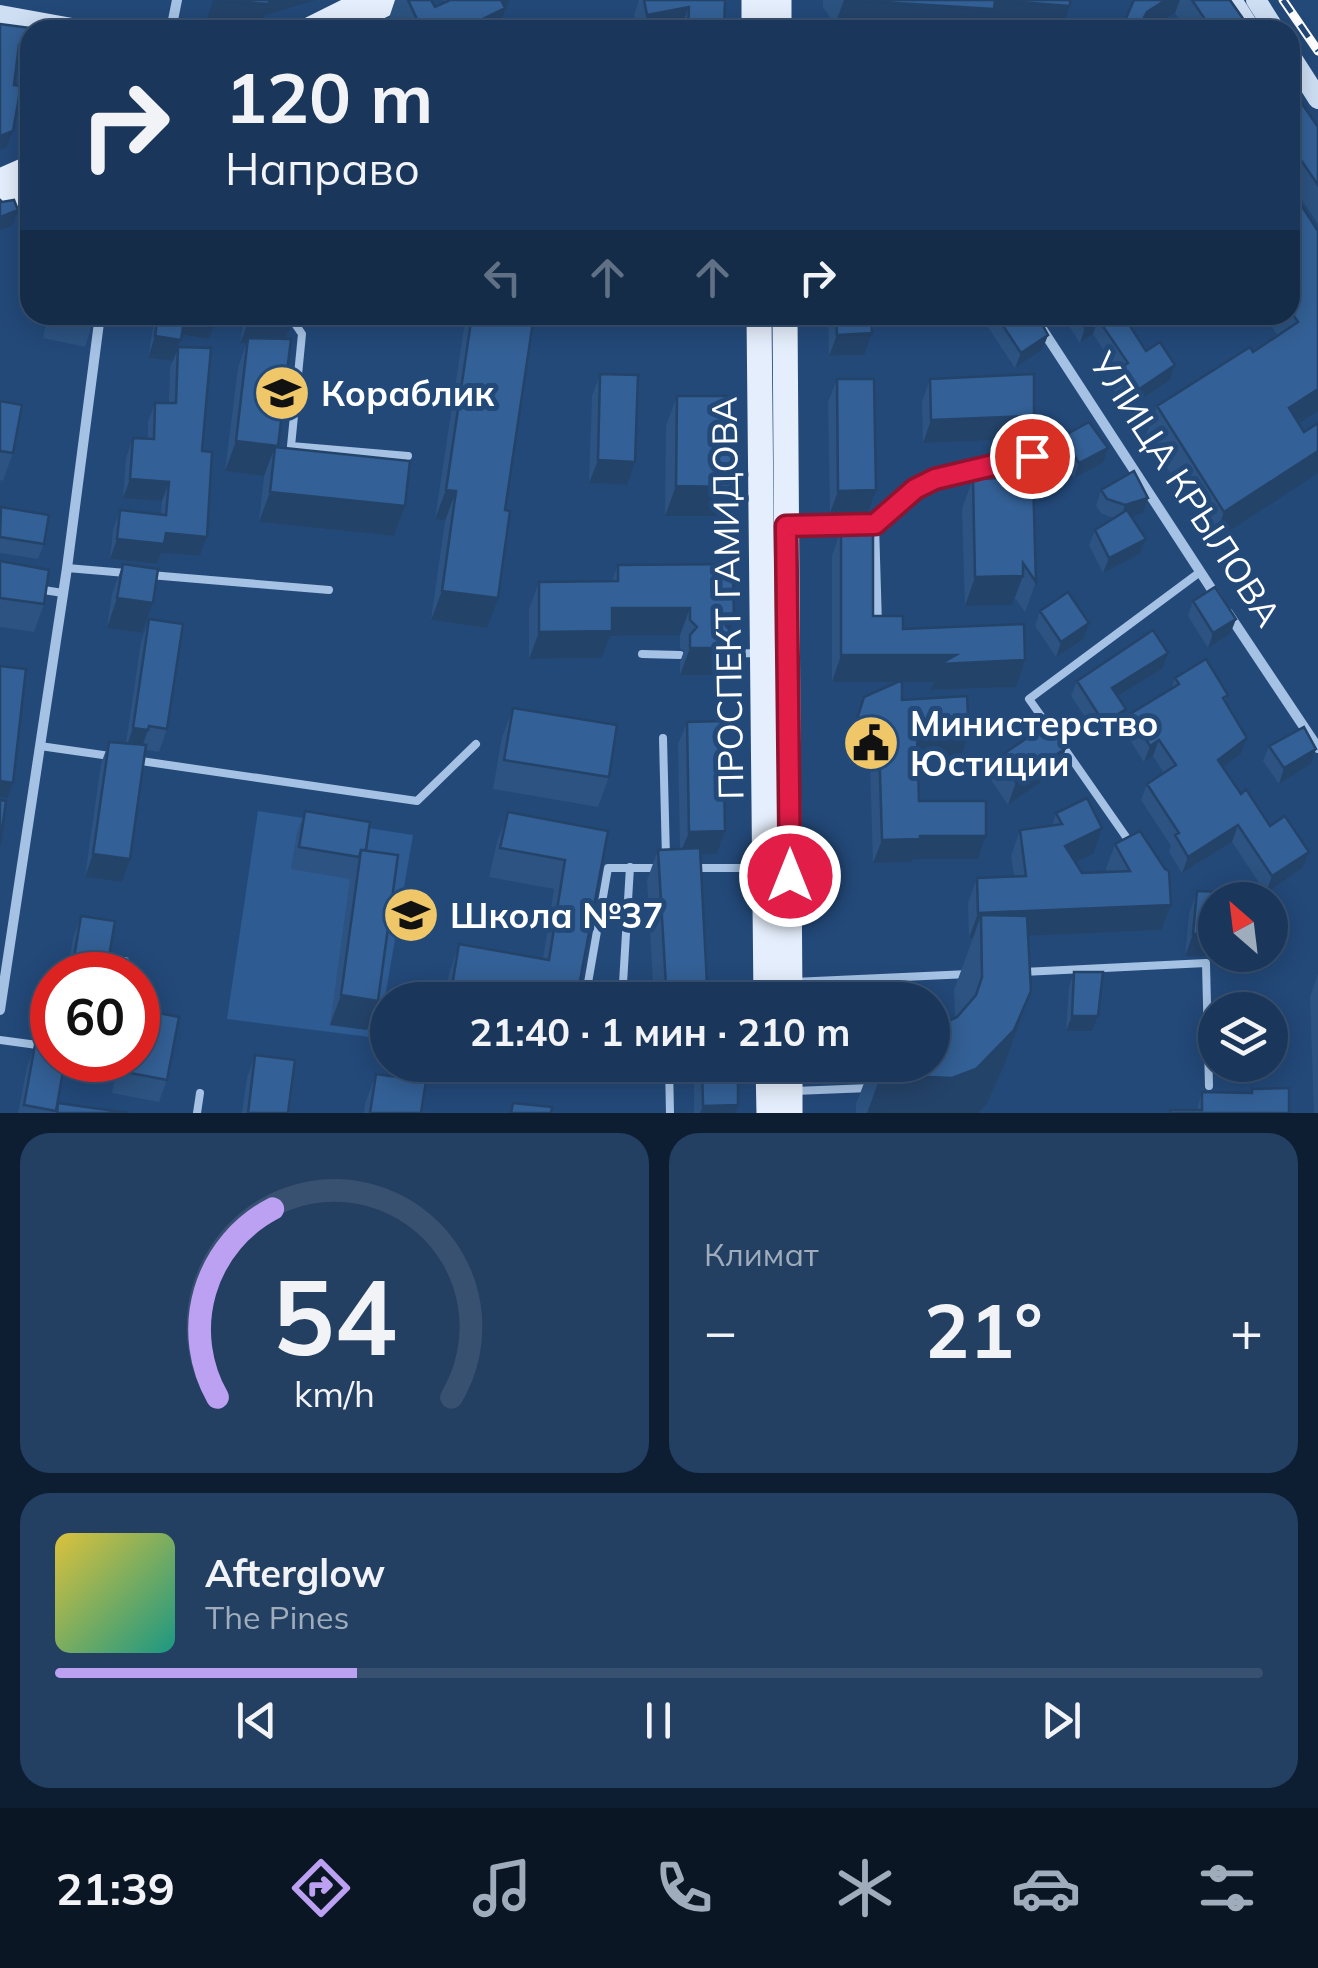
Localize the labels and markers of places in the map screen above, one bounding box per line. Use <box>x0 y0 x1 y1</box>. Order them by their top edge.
school or university icon: Кораблик <box>252 363 312 423</box>
place label: Кораблик <box>321 371 495 415</box>
pin <box>990 414 1075 499</box>
place label: Министерство Юстиции <box>910 701 1158 785</box>
public building icon: Министерство Юстиции <box>841 713 901 773</box>
school or university icon: Школа №37 <box>381 885 441 945</box>
place label: Школа №37 <box>450 893 663 937</box>

